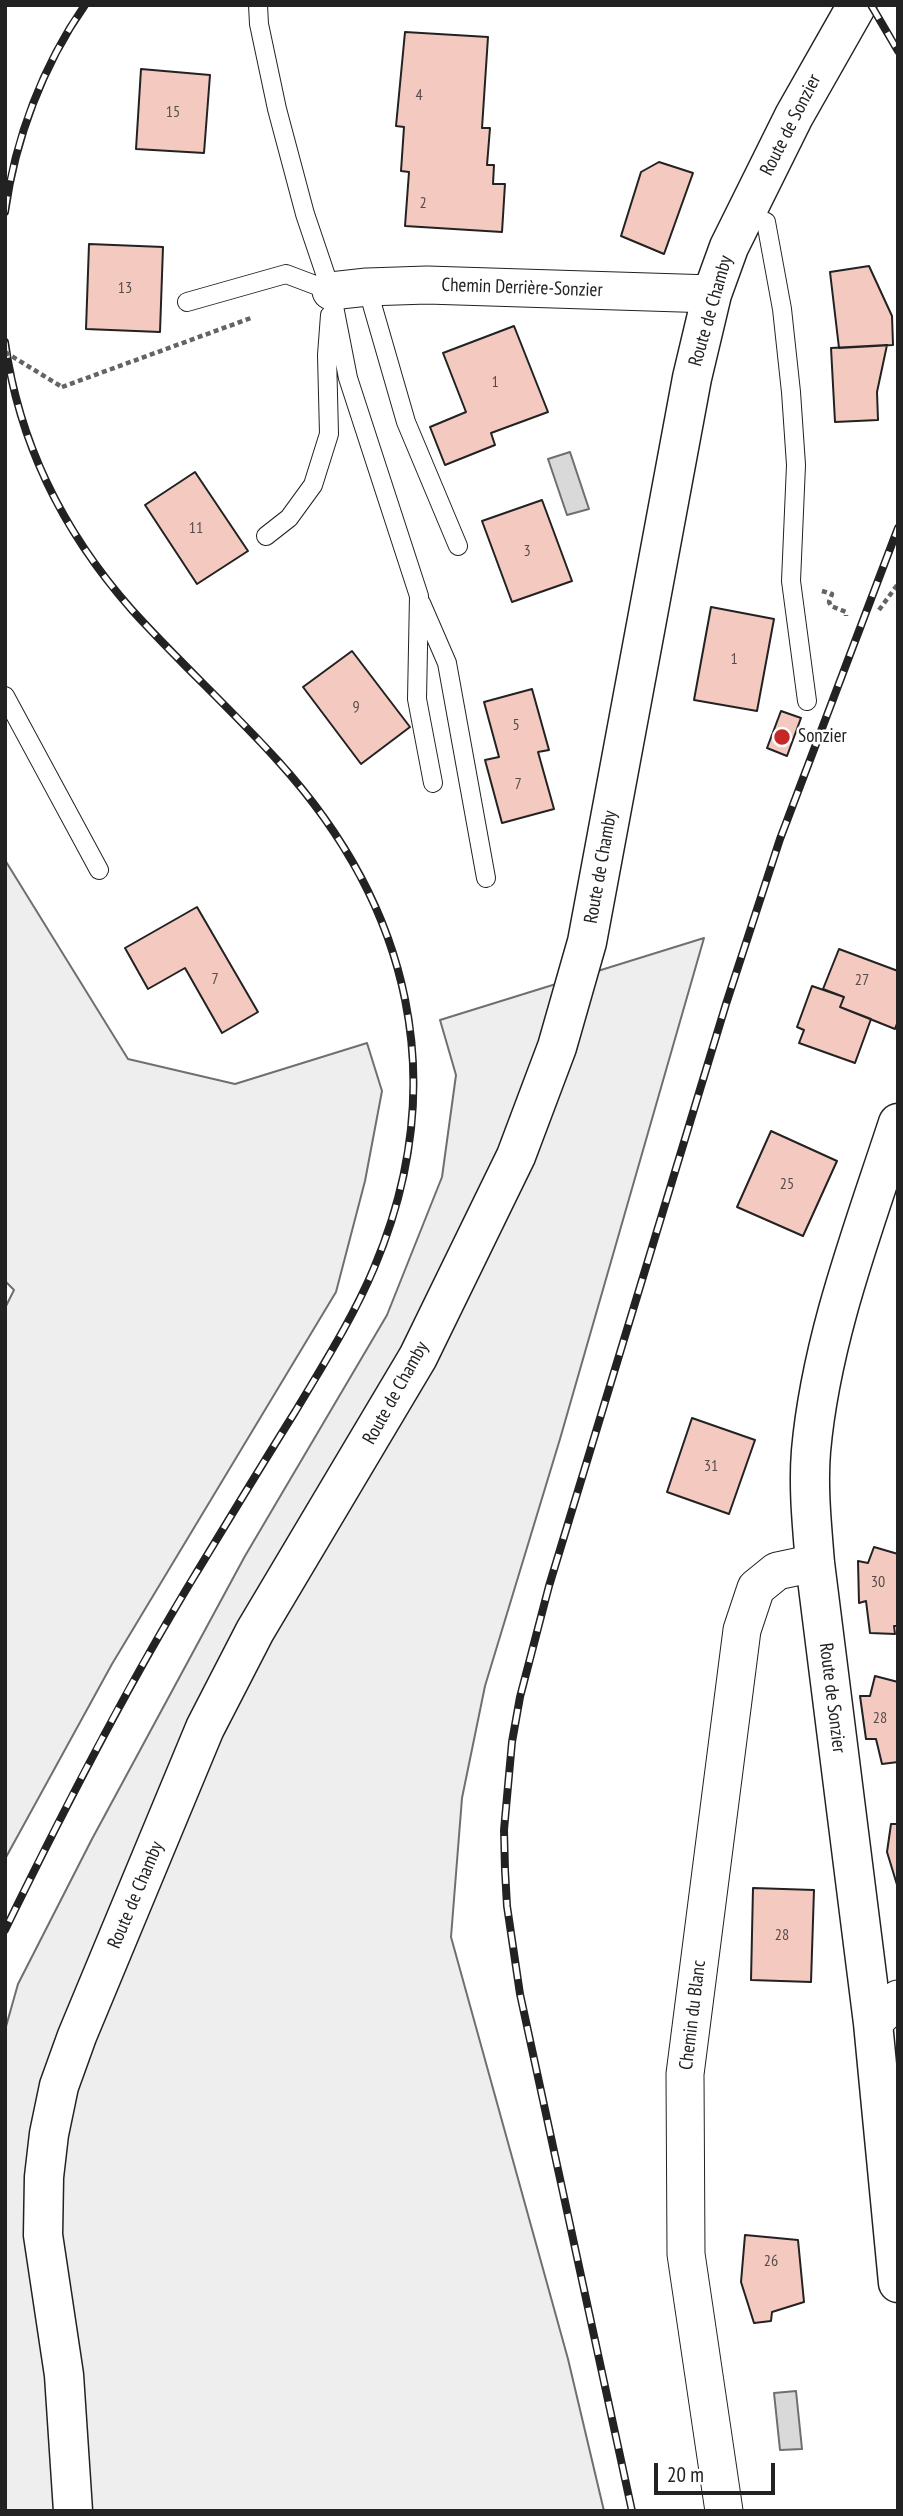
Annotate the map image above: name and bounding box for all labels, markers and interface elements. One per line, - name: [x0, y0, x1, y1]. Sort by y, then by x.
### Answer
- street label: Route de Sonzier: [756, 71, 826, 179]
- house number: 4: [415, 85, 423, 105]
- house number: 15: [166, 102, 180, 122]
- house number: 2: [419, 193, 427, 213]
- street label: Route de Chamby: [684, 253, 738, 369]
- street label: Chemin Derrière-Sonzier: [441, 274, 603, 302]
- house number: 13: [118, 278, 132, 298]
- house number: 1: [491, 372, 499, 392]
- house number: 11: [189, 518, 203, 538]
- house number: 3: [523, 541, 531, 561]
- house number: 1: [730, 649, 738, 669]
- house number: 9: [352, 697, 360, 717]
- house number: 5: [512, 715, 520, 735]
- place label: Sonzier: [798, 726, 847, 748]
- marker: Sonzier: [772, 727, 792, 747]
- house number: 7: [514, 774, 522, 794]
- street label: Route de Chamby: [580, 809, 622, 925]
- house number: 7: [211, 969, 219, 989]
- house number: 27: [855, 970, 869, 990]
- house number: 25: [780, 1174, 794, 1194]
- street label: Route de Chamby: [358, 1338, 434, 1448]
- house number: 31: [704, 1456, 718, 1476]
- house number: 30: [871, 1572, 885, 1592]
- street label: Route de Sonzier: [814, 1642, 850, 1754]
- house number: 28: [873, 1708, 887, 1728]
- street label: Route de Chamby: [103, 1838, 169, 1952]
- house number: 28: [775, 1925, 789, 1945]
- street label: Chemin du Blanc: [675, 1959, 711, 2071]
- house number: 26: [764, 2251, 778, 2271]
- scale bar: [658, 2450, 779, 2494]
- text: 20 m: [667, 2461, 704, 2488]

